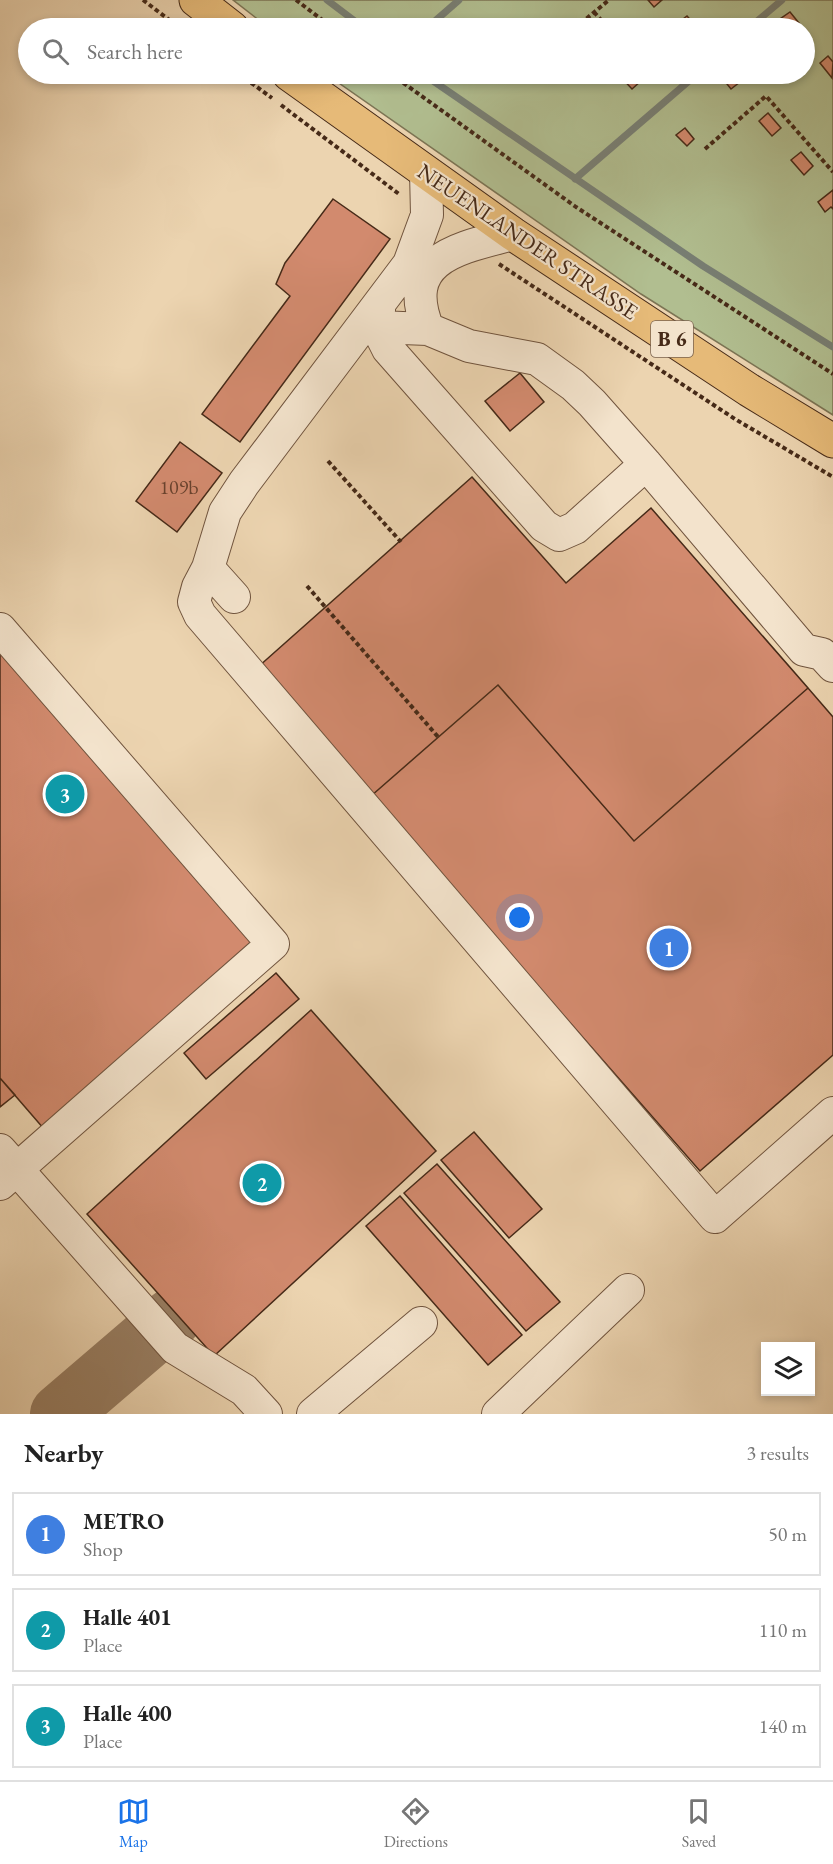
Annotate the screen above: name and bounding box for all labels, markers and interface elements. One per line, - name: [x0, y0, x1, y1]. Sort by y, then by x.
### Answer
- search box: [18, 18, 815, 84]
- icon: search: [39, 35, 72, 68]
- text: Search here: [87, 37, 182, 66]
- street label: NEUENLANDER STRASSE: [412, 157, 644, 326]
- road number: B 6: [651, 321, 693, 357]
- house number: 109b: [159, 474, 199, 500]
- pin: 3: [46, 772, 84, 816]
- your location: [505, 903, 534, 932]
- pin: 1: [650, 926, 688, 970]
- pin: 2: [242, 1160, 282, 1206]
- map controls: [761, 1342, 815, 1396]
- button: layers: [761, 1342, 815, 1396]
- text: Nearby: [24, 1436, 104, 1470]
- text: 3 results: [746, 1440, 809, 1466]
- text: METRO: [83, 1507, 164, 1536]
- text: 1: [40, 1521, 51, 1547]
- text: 50 m: [768, 1521, 807, 1547]
- text: Shop: [83, 1536, 123, 1562]
- text: Halle 401: [83, 1603, 172, 1632]
- text: 2: [40, 1617, 51, 1643]
- text: 110 m: [759, 1617, 807, 1643]
- text: Place: [83, 1632, 122, 1658]
- text: Halle 400: [83, 1699, 172, 1728]
- text: 3: [40, 1713, 51, 1739]
- text: 140 m: [759, 1713, 807, 1739]
- text: Place: [83, 1728, 122, 1754]
- tab: Map: [117, 1795, 150, 1852]
- tab: Directions: [384, 1795, 448, 1852]
- tab: Saved: [682, 1795, 716, 1852]

